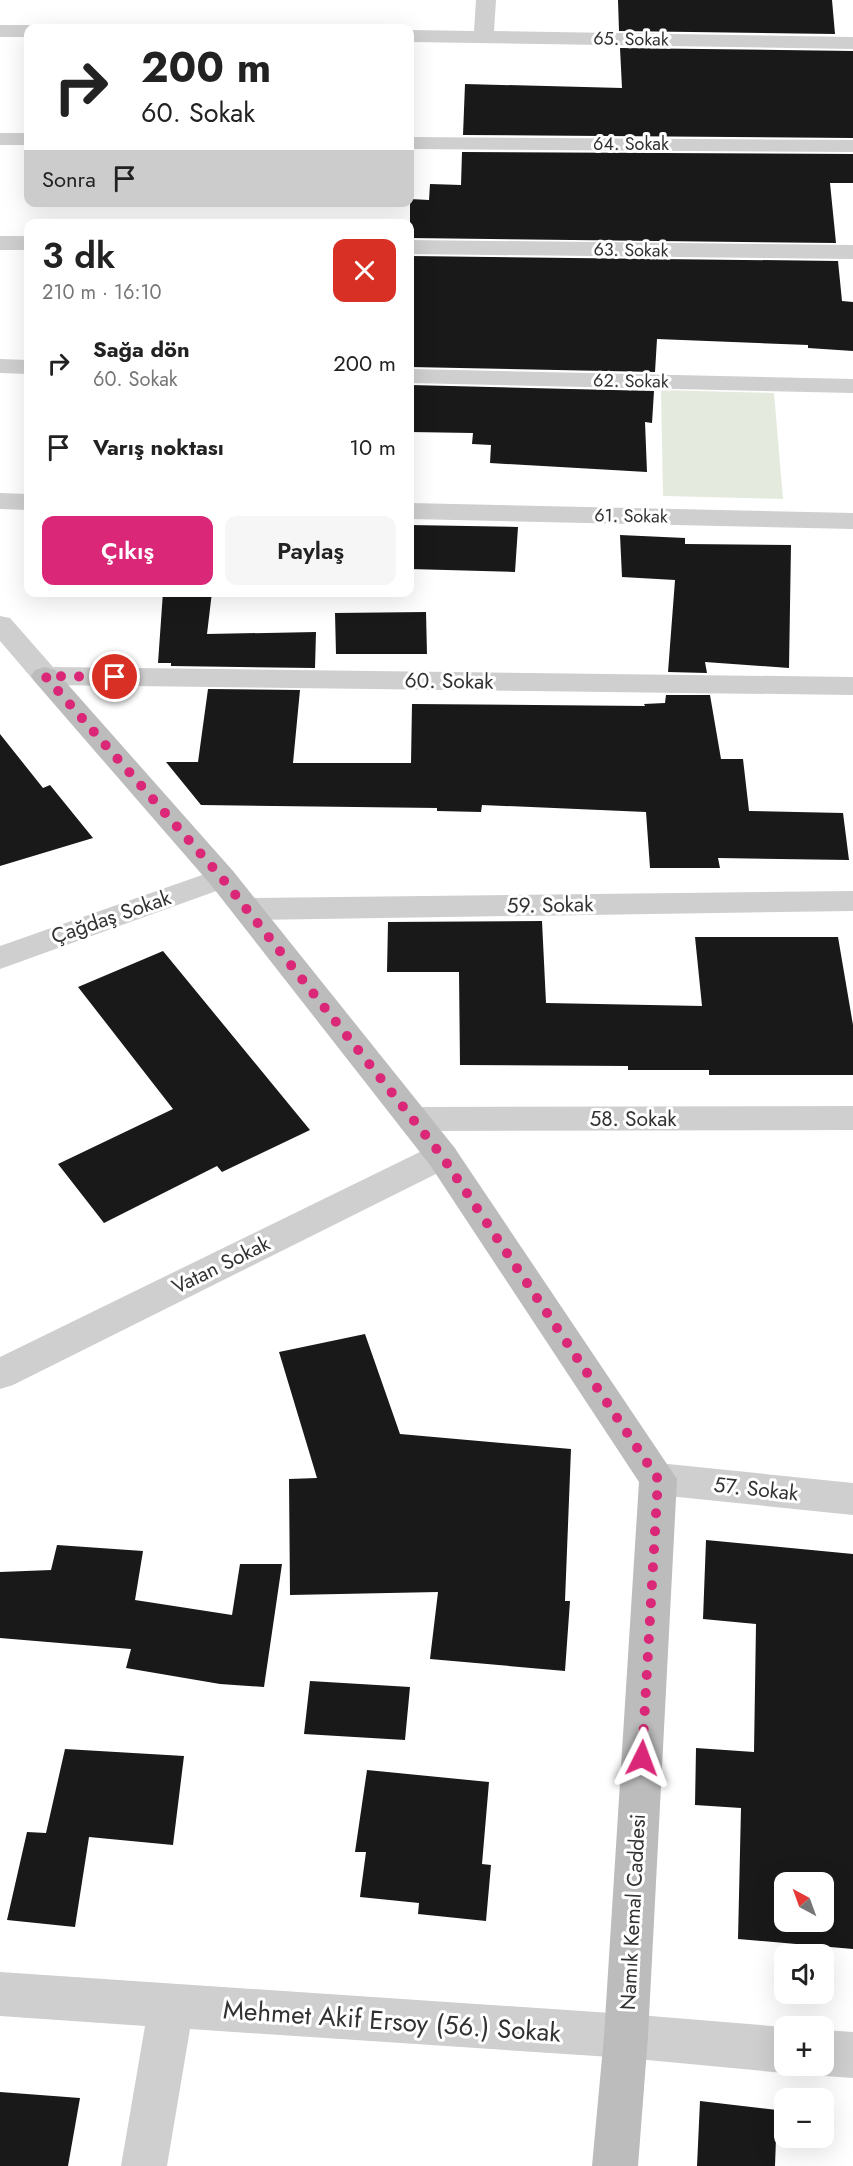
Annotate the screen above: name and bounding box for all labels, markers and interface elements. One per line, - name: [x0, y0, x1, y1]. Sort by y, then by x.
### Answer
- street label: 65. Sokak: [593, 25, 669, 53]
- text: 200 m: [141, 37, 271, 98]
- icon: right: [42, 48, 120, 126]
- text: 60. Sokak: [141, 93, 255, 132]
- street label: 64. Sokak: [593, 131, 669, 157]
- icon: arrive: [108, 162, 141, 195]
- text: Sonra: [42, 163, 96, 195]
- text: 3 dk: [42, 229, 115, 281]
- street label: 63. Sokak: [593, 236, 669, 264]
- button: close: [333, 239, 396, 302]
- text: 210 m · 16:10: [42, 278, 162, 307]
- text: Sağa dön: [93, 333, 190, 365]
- icon: right: [42, 347, 75, 380]
- text: 200 m: [333, 347, 396, 379]
- text: 60. Sokak: [93, 365, 178, 394]
- street label: 62. Sokak: [593, 367, 669, 395]
- icon: arrive: [42, 431, 75, 464]
- text: Varış noktası: [93, 431, 224, 463]
- text: 10 m: [349, 431, 396, 463]
- street label: 61. Sokak: [594, 502, 668, 530]
- button: Çıkış: [42, 516, 213, 585]
- button: Paylaş: [225, 516, 396, 585]
- pin: [89, 651, 140, 702]
- icon: arrive: [98, 660, 131, 693]
- street label: 60. Sokak: [404, 665, 494, 697]
- street label: Çağdaş Sokak: [47, 882, 176, 952]
- street label: 59. Sokak: [506, 889, 594, 921]
- street label: 58. Sokak: [589, 1104, 677, 1134]
- street label: Vatan Sokak: [167, 1228, 276, 1302]
- street label: 57. Sokak: [712, 1470, 801, 1508]
- position arrow: [610, 1726, 674, 1790]
- street label: Namık Kemal Caddesi: [613, 1813, 653, 2011]
- north arrow: [774, 1872, 834, 1932]
- map controls: [774, 1872, 834, 2148]
- button: sound: [774, 1944, 834, 2004]
- street label: Mehmet Akif Ersoy (56.) Sokak: [222, 1990, 563, 2052]
- button: +: [774, 2016, 834, 2076]
- button: −: [774, 2088, 834, 2148]

